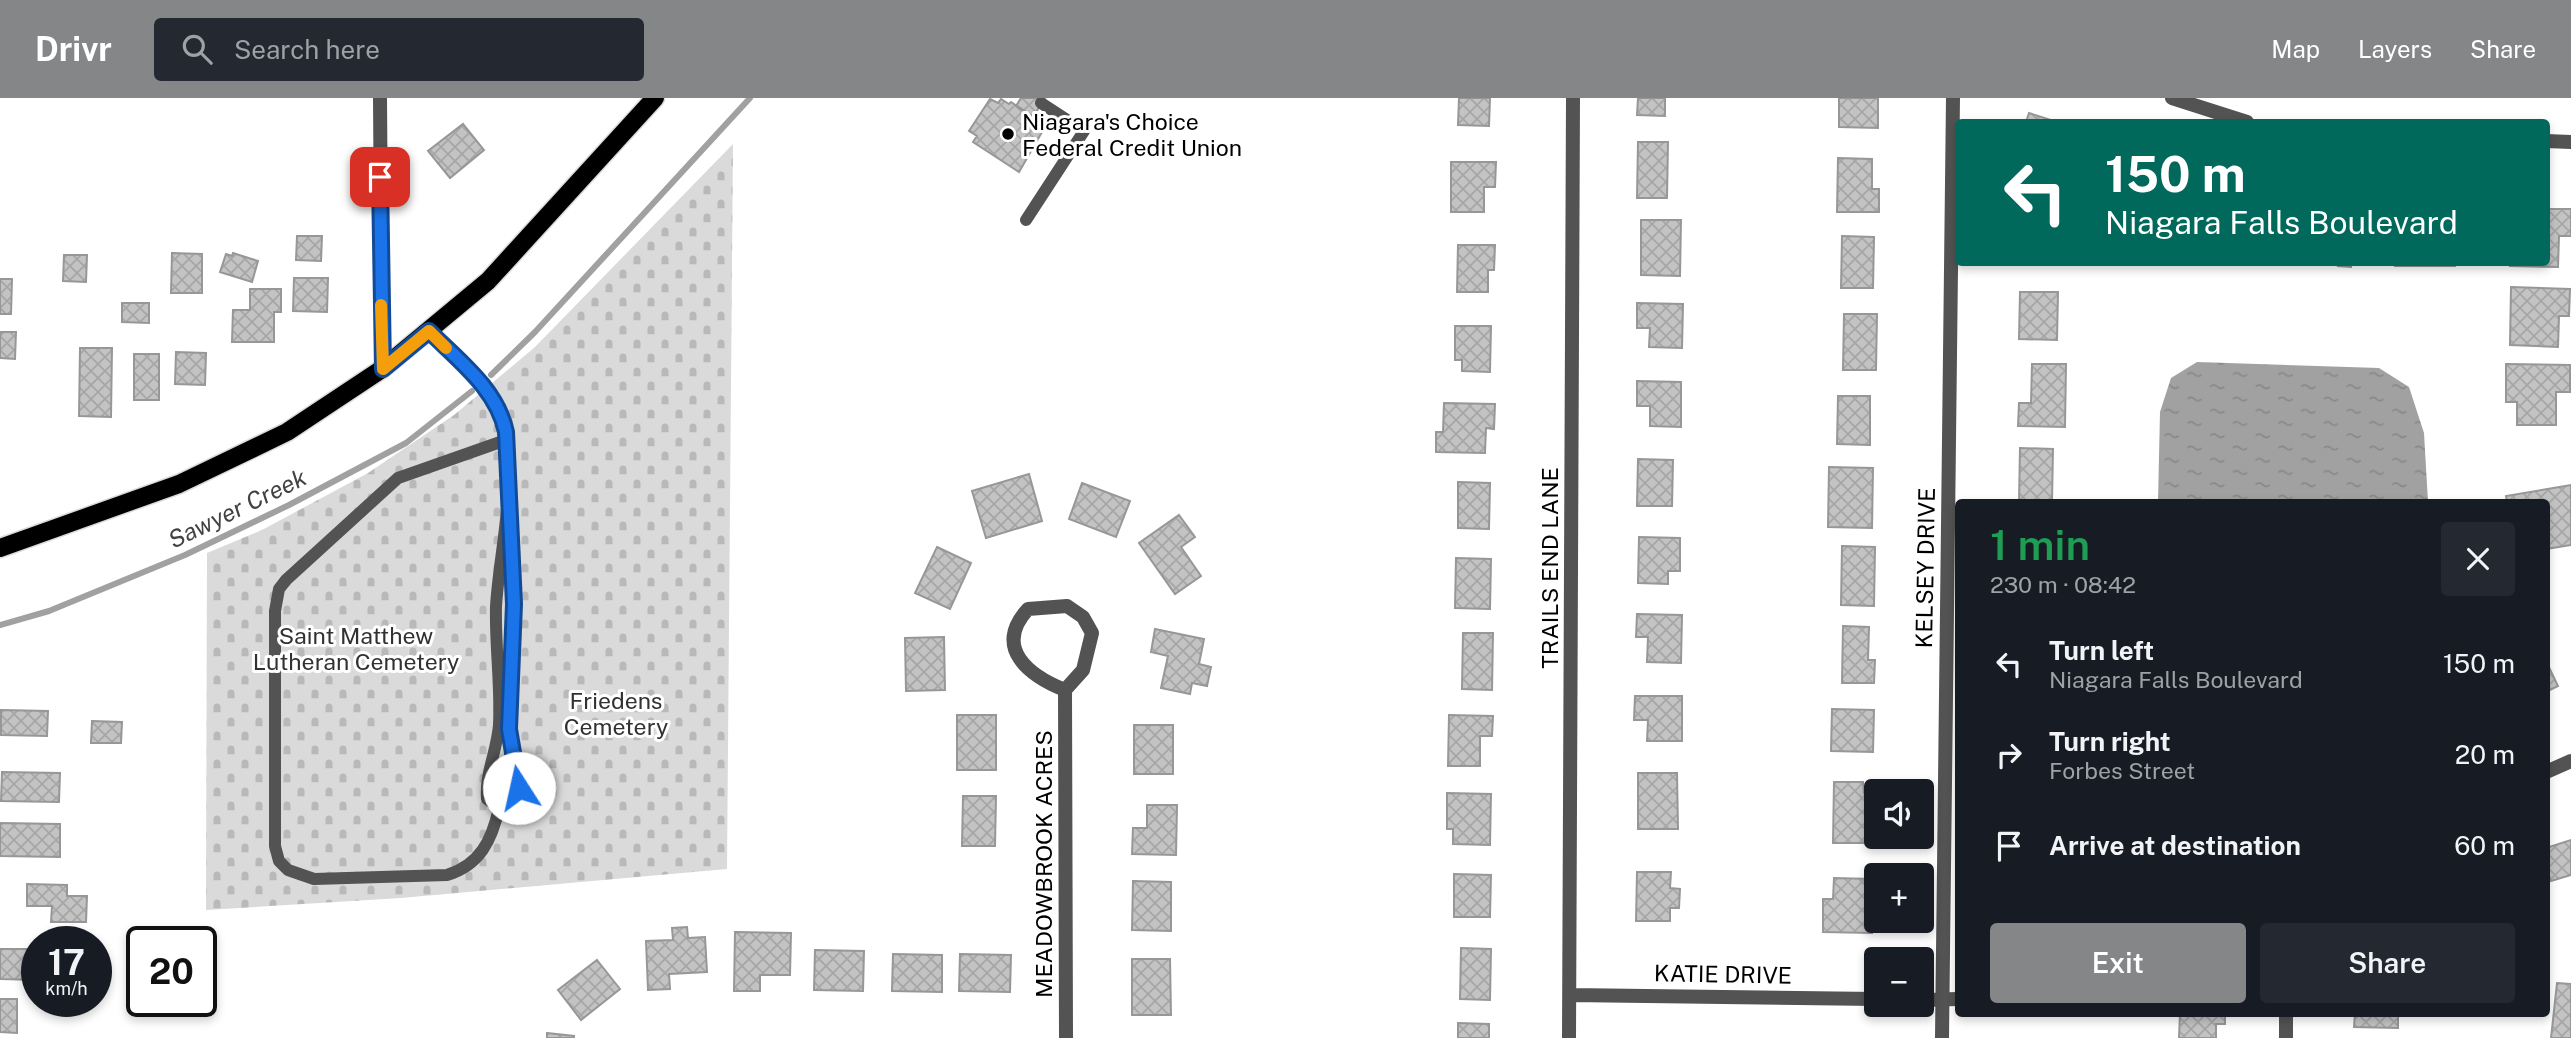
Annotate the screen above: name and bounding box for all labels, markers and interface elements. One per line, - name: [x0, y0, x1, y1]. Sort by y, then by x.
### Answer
- search box: [154, 18, 644, 81]
- text: Drivr: [35, 30, 112, 68]
- icon: search: [178, 30, 216, 68]
- text: Search here: [234, 34, 380, 65]
- text: Map: [2271, 35, 2320, 63]
- text: Layers: [2358, 35, 2432, 63]
- text: Share: [2470, 35, 2536, 63]
- place label: Niagara's Choice Federal Credit Union: [1022, 108, 1242, 161]
- marker: Niagara's Choice Federal Credit Union: [1000, 126, 1016, 142]
- text: 150 m: [2105, 145, 2246, 203]
- pin: [350, 147, 410, 207]
- icon: left: [1990, 147, 2081, 238]
- icon: arrive: [361, 158, 399, 196]
- text: Niagara Falls Boulevard: [2105, 204, 2458, 241]
- water label: Sawyer Creek: [163, 463, 311, 553]
- street label: TRAILS END LANE: [1536, 467, 1563, 669]
- street label: KELSEY DRIVE: [1910, 487, 1940, 649]
- text: 1 min: [1990, 520, 2090, 569]
- button: close: [2441, 522, 2515, 596]
- text: 230 m · 08:42: [1990, 571, 2136, 598]
- park label: Saint Matthew Lutheran Cemetery: [253, 622, 459, 675]
- text: Turn left: [2049, 635, 2154, 666]
- icon: left: [1990, 645, 2028, 683]
- text: 150 m: [2443, 648, 2515, 679]
- text: Niagara Falls Boulevard: [2049, 666, 2303, 693]
- park label: Friedens Cemetery: [564, 687, 668, 740]
- text: Turn right: [2049, 726, 2171, 757]
- street label: MEADOWBROOK ACRES: [1030, 730, 1057, 998]
- icon: right: [1990, 736, 2028, 774]
- text: 20 m: [2455, 739, 2515, 770]
- position arrow: [482, 751, 556, 825]
- text: Forbes Street: [2049, 757, 2195, 784]
- map controls: [1864, 779, 1934, 1017]
- button: sound: [1864, 779, 1934, 849]
- icon: arrive: [1990, 827, 2028, 865]
- text: Arrive at destination: [2049, 830, 2301, 861]
- text: 60 m: [2454, 830, 2515, 861]
- button: +: [1864, 863, 1934, 933]
- button: Exit: [1990, 923, 2246, 1003]
- button: Share: [2260, 923, 2515, 1003]
- speed limit sign: 20: [126, 926, 217, 1017]
- text: 17: [48, 942, 85, 983]
- button: −: [1864, 947, 1934, 1017]
- street label: KATIE DRIVE: [1654, 959, 1792, 989]
- text: km/h: [45, 978, 88, 999]

